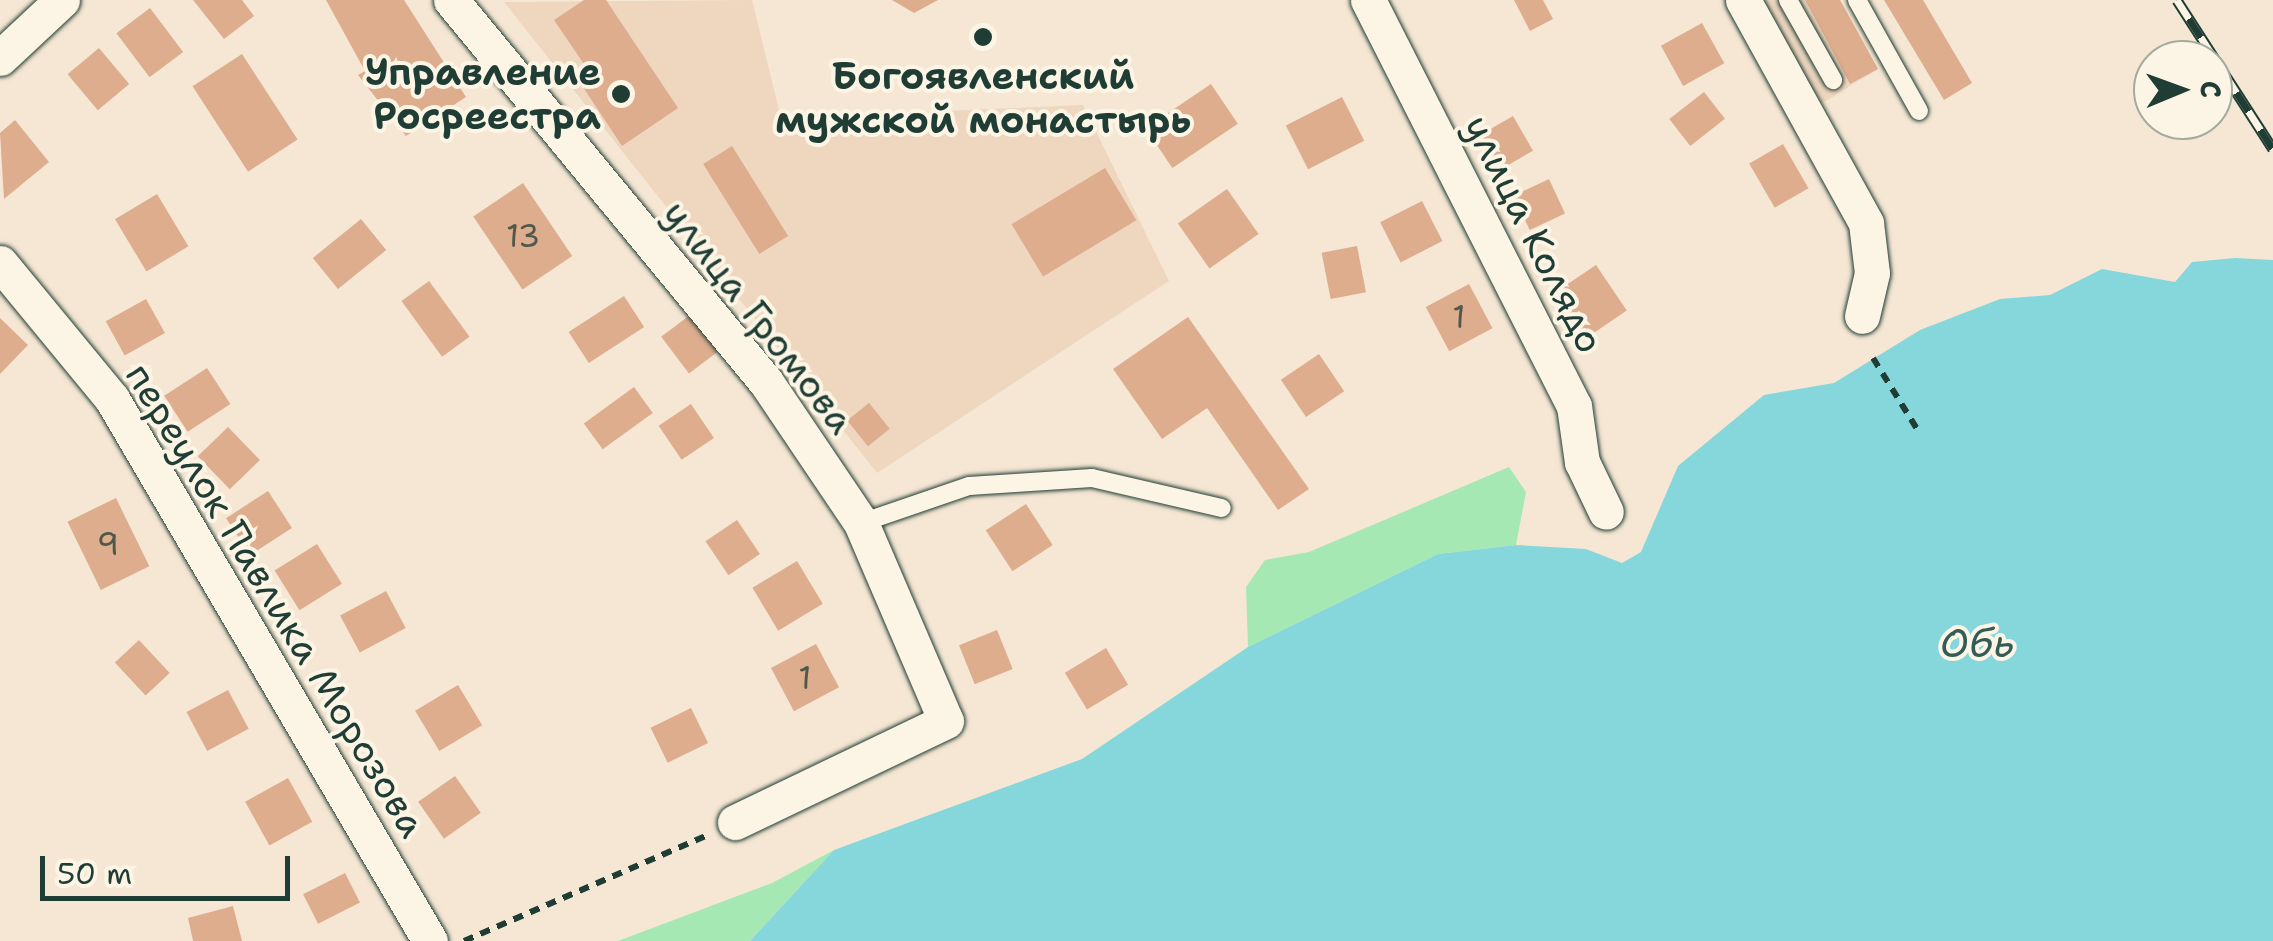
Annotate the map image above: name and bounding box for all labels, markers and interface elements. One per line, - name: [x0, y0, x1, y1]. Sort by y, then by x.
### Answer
- marker: Богоявленский мужской монастырь: [972, 26, 994, 48]
- north arrow: [2133, 40, 2233, 140]
- place label: Управление Росреестра: [364, 49, 601, 138]
- place label: Богоявленский мужской монастырь: [775, 53, 1191, 142]
- text: С: [2192, 81, 2230, 98]
- marker: Управление Росреестра: [610, 83, 632, 105]
- street label: улица Колядо: [1454, 107, 1614, 361]
- street label: улица Громова: [654, 191, 864, 443]
- house number: 13: [506, 217, 540, 255]
- house number: 1: [1452, 298, 1466, 336]
- street label: переулок Павлика Морозова: [116, 355, 436, 845]
- house number: 9: [97, 525, 119, 563]
- water label: Обь: [1940, 619, 2014, 667]
- house number: 1: [798, 659, 812, 697]
- scale bar: [45, 836, 295, 898]
- text: 50 m: [57, 853, 132, 894]

